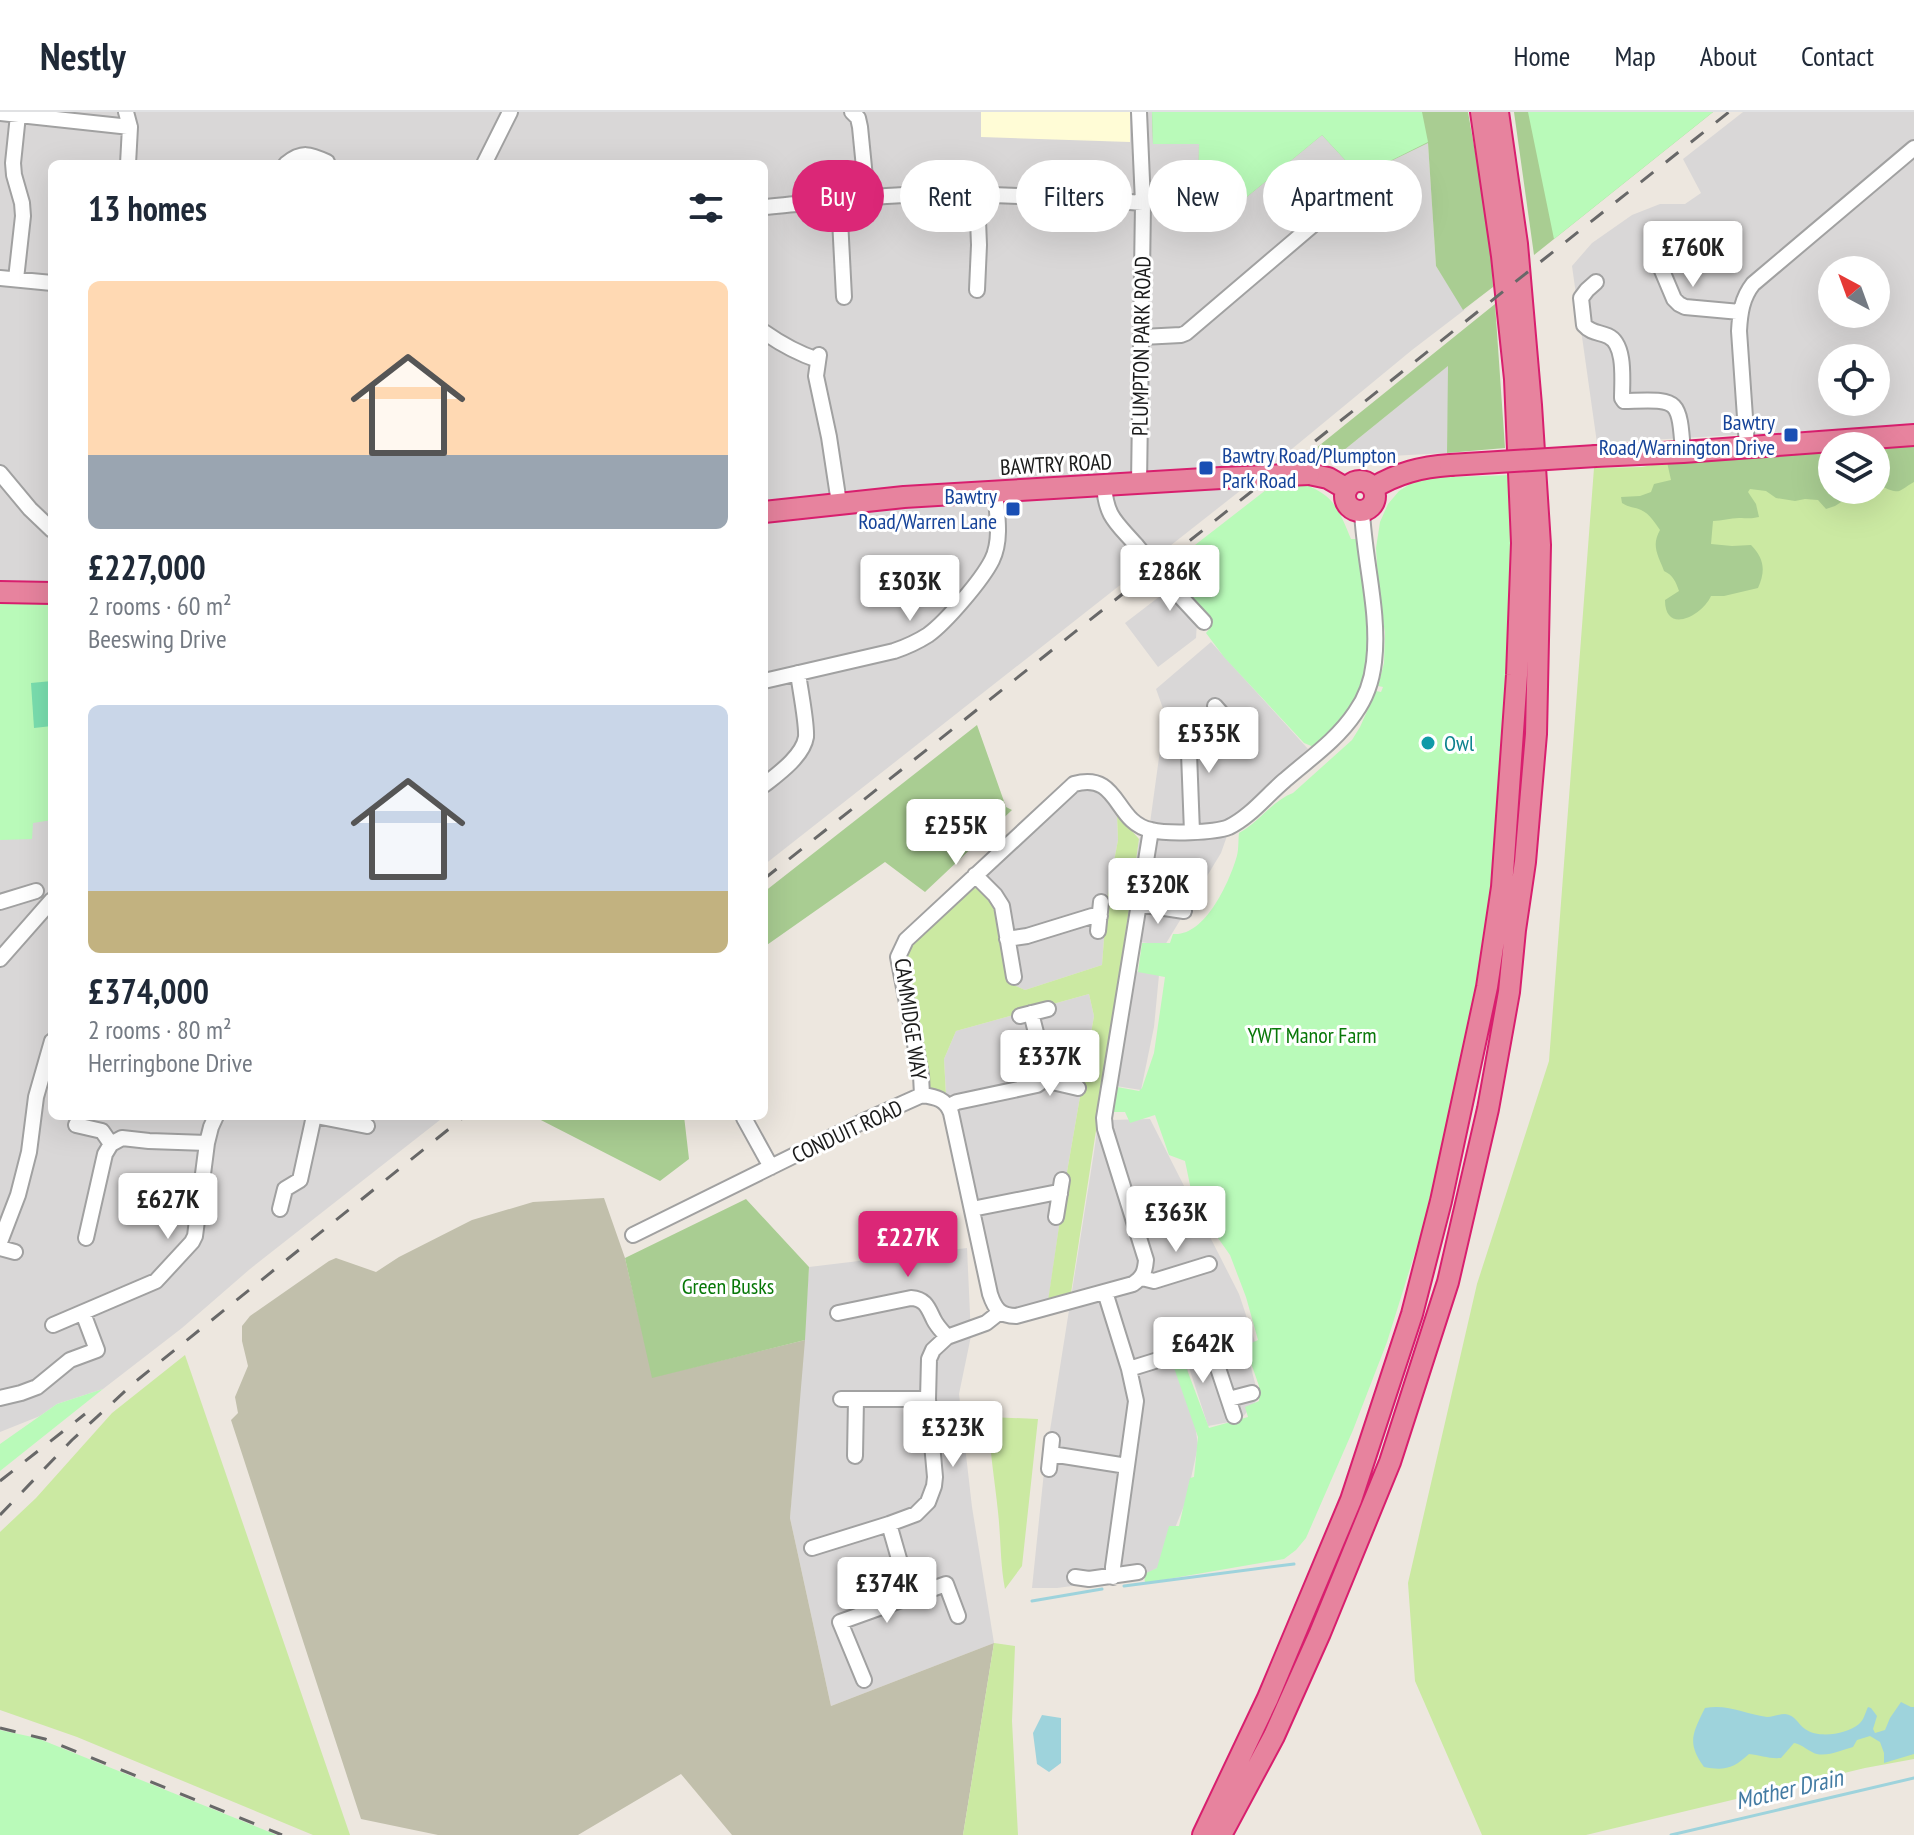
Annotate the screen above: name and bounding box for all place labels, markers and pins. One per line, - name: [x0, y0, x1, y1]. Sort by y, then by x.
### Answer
- pin: £760K: [1637, 221, 1749, 289]
- place label: Bawtry Road/Warnington Drive: [1599, 408, 1776, 461]
- marker: Bawtry Road/Warnington Drive: [1782, 426, 1800, 444]
- place label: Bawtry Road/Plumpton Park Road: [1222, 441, 1396, 494]
- marker: Bawtry Road/Plumpton Park Road: [1197, 459, 1215, 477]
- place label: Bawtry Road/Warren Lane: [858, 482, 998, 535]
- marker: Bawtry Road/Warren Lane: [1004, 500, 1022, 518]
- pin: £286K: [1114, 545, 1226, 613]
- pin: £303K: [854, 555, 966, 623]
- pin: £535K: [1153, 707, 1265, 775]
- place label: Owl: [1444, 729, 1475, 757]
- marker: Owl: [1419, 734, 1437, 752]
- pin: £255K: [900, 799, 1012, 867]
- pin: £320K: [1102, 858, 1214, 926]
- pin: £337K: [994, 1030, 1106, 1098]
- pin: £627K: [112, 1173, 224, 1241]
- pin: £363K: [1120, 1186, 1232, 1254]
- pin: £227K: [852, 1211, 964, 1279]
- pin: £642K: [1147, 1317, 1259, 1385]
- pin: £323K: [897, 1401, 1009, 1469]
- pin: £374K: [831, 1557, 943, 1625]

